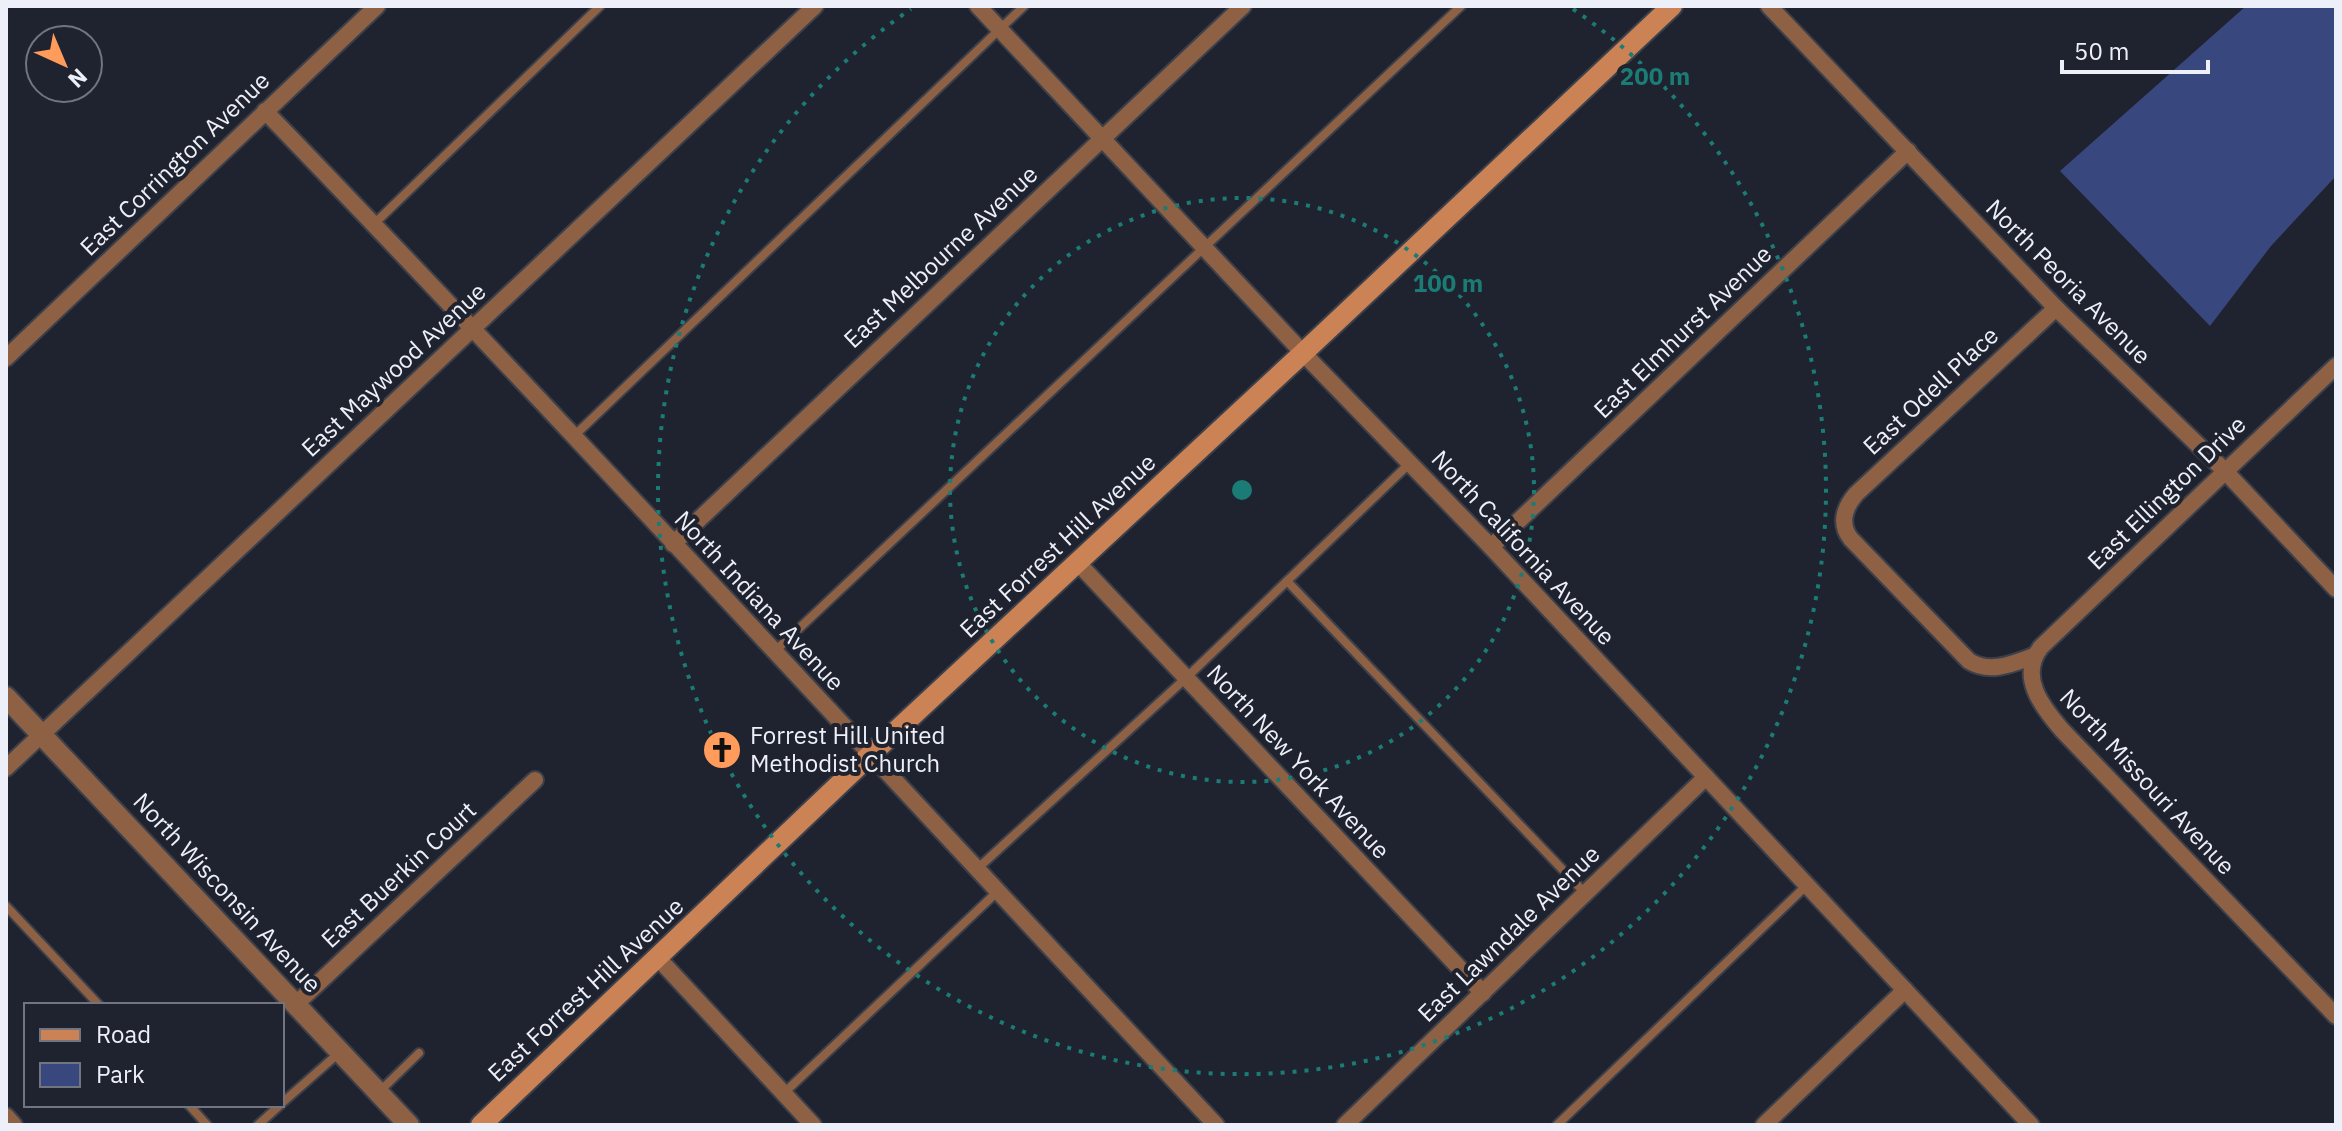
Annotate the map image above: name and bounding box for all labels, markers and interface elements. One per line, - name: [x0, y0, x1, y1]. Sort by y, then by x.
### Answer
- north arrow: [24, 24, 104, 104]
- scale bar: [2062, 24, 2208, 74]
- text: 50 m: [2074, 35, 2129, 67]
- text: 200 m: [1620, 60, 1690, 92]
- text: N: [62, 63, 94, 95]
- street label: East Corrington Avenue: [73, 64, 276, 262]
- street label: East Melbourne Avenue: [837, 158, 1044, 355]
- street label: North Peoria Avenue: [1979, 192, 2158, 371]
- street label: East Elmhurst Avenue: [1586, 238, 1778, 425]
- text: 100 m: [1413, 267, 1483, 299]
- street label: East Maywood Avenue: [294, 275, 493, 463]
- street label: East Odell Place: [1856, 319, 2005, 461]
- street label: East Ellington Drive: [2080, 408, 2252, 576]
- street label: North California Avenue: [1425, 443, 1623, 652]
- street label: East Forrest Hill Avenue: [953, 446, 1162, 644]
- centre of rings: [1228, 476, 1256, 504]
- street label: North Indiana Avenue: [668, 503, 852, 697]
- street label: North New York Avenue: [1200, 657, 1397, 865]
- street label: North Missouri Avenue: [2053, 681, 2242, 881]
- place label: Forrest Hill United Methodist Church: [750, 719, 945, 779]
- church icon: Forrest Hill United Methodist Church: [701, 729, 743, 771]
- street label: North Wisconsin Avenue: [127, 786, 329, 999]
- street label: East Buerkin Court: [314, 794, 483, 954]
- street label: East Lawndale Avenue: [1410, 838, 1606, 1029]
- street label: East Forrest Hill Avenue: [481, 890, 690, 1088]
- legend: [24, 1003, 284, 1107]
- text: Road: [96, 1018, 151, 1050]
- text: Park: [96, 1058, 145, 1090]

